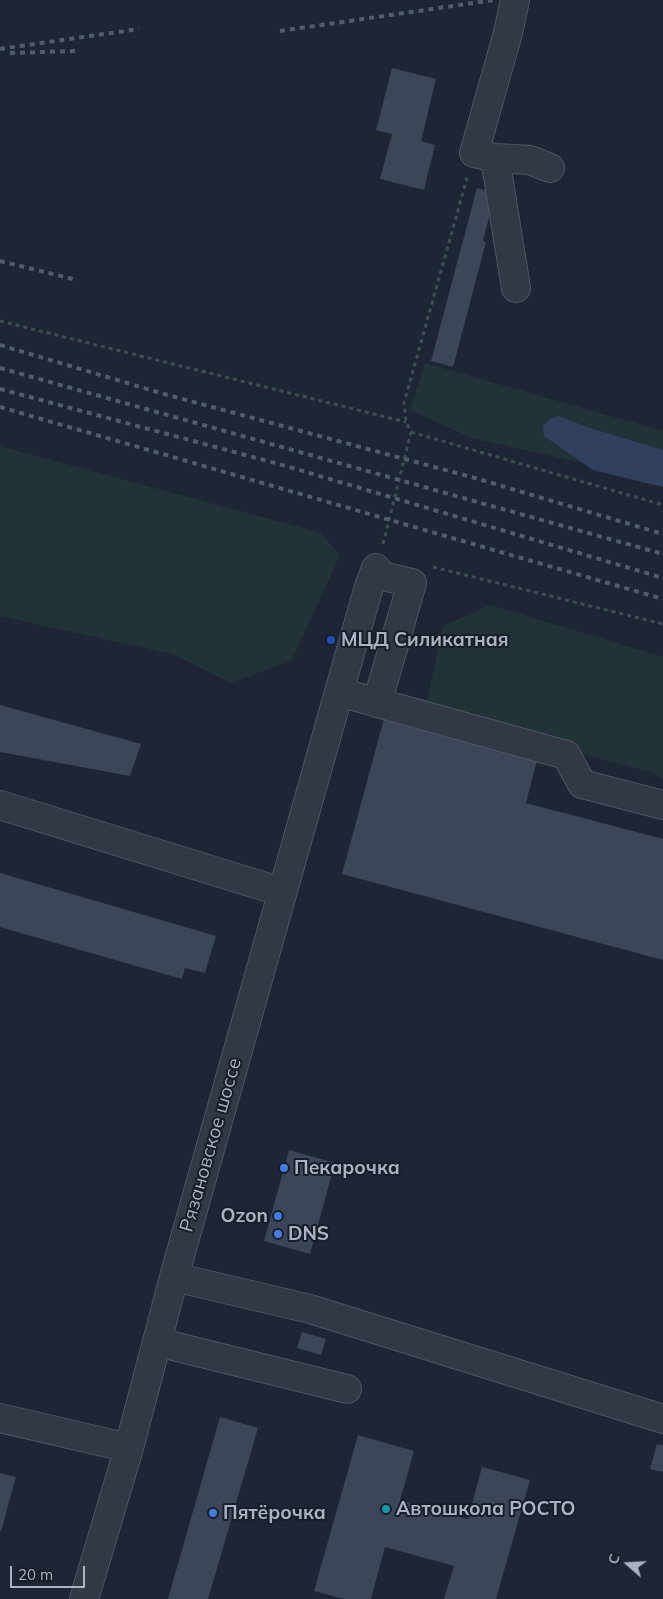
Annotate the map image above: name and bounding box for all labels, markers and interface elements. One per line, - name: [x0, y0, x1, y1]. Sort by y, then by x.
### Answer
- place label: МЦД Силикатная: [341, 629, 509, 651]
- marker: МЦД Силикатная: [325, 634, 337, 646]
- street label: Рязановское шоссе: [175, 1056, 247, 1234]
- place label: Пекарочка: [294, 1157, 400, 1179]
- marker: Пекарочка: [278, 1162, 290, 1174]
- place label: Ozon: [221, 1205, 268, 1227]
- marker: Ozon: [272, 1210, 284, 1222]
- place label: DNS: [288, 1223, 329, 1245]
- marker: DNS: [272, 1228, 284, 1240]
- place label: Автошкола РОСТО: [396, 1498, 575, 1520]
- place label: Пятёрочка: [223, 1502, 326, 1524]
- marker: Автошкола РОСТО: [380, 1503, 392, 1515]
- marker: Пятёрочка: [207, 1507, 219, 1519]
- north arrow: [603, 1539, 653, 1589]
- text: С: [604, 1552, 624, 1567]
- scale bar: [12, 1556, 88, 1588]
- text: 20 m: [18, 1565, 53, 1584]

